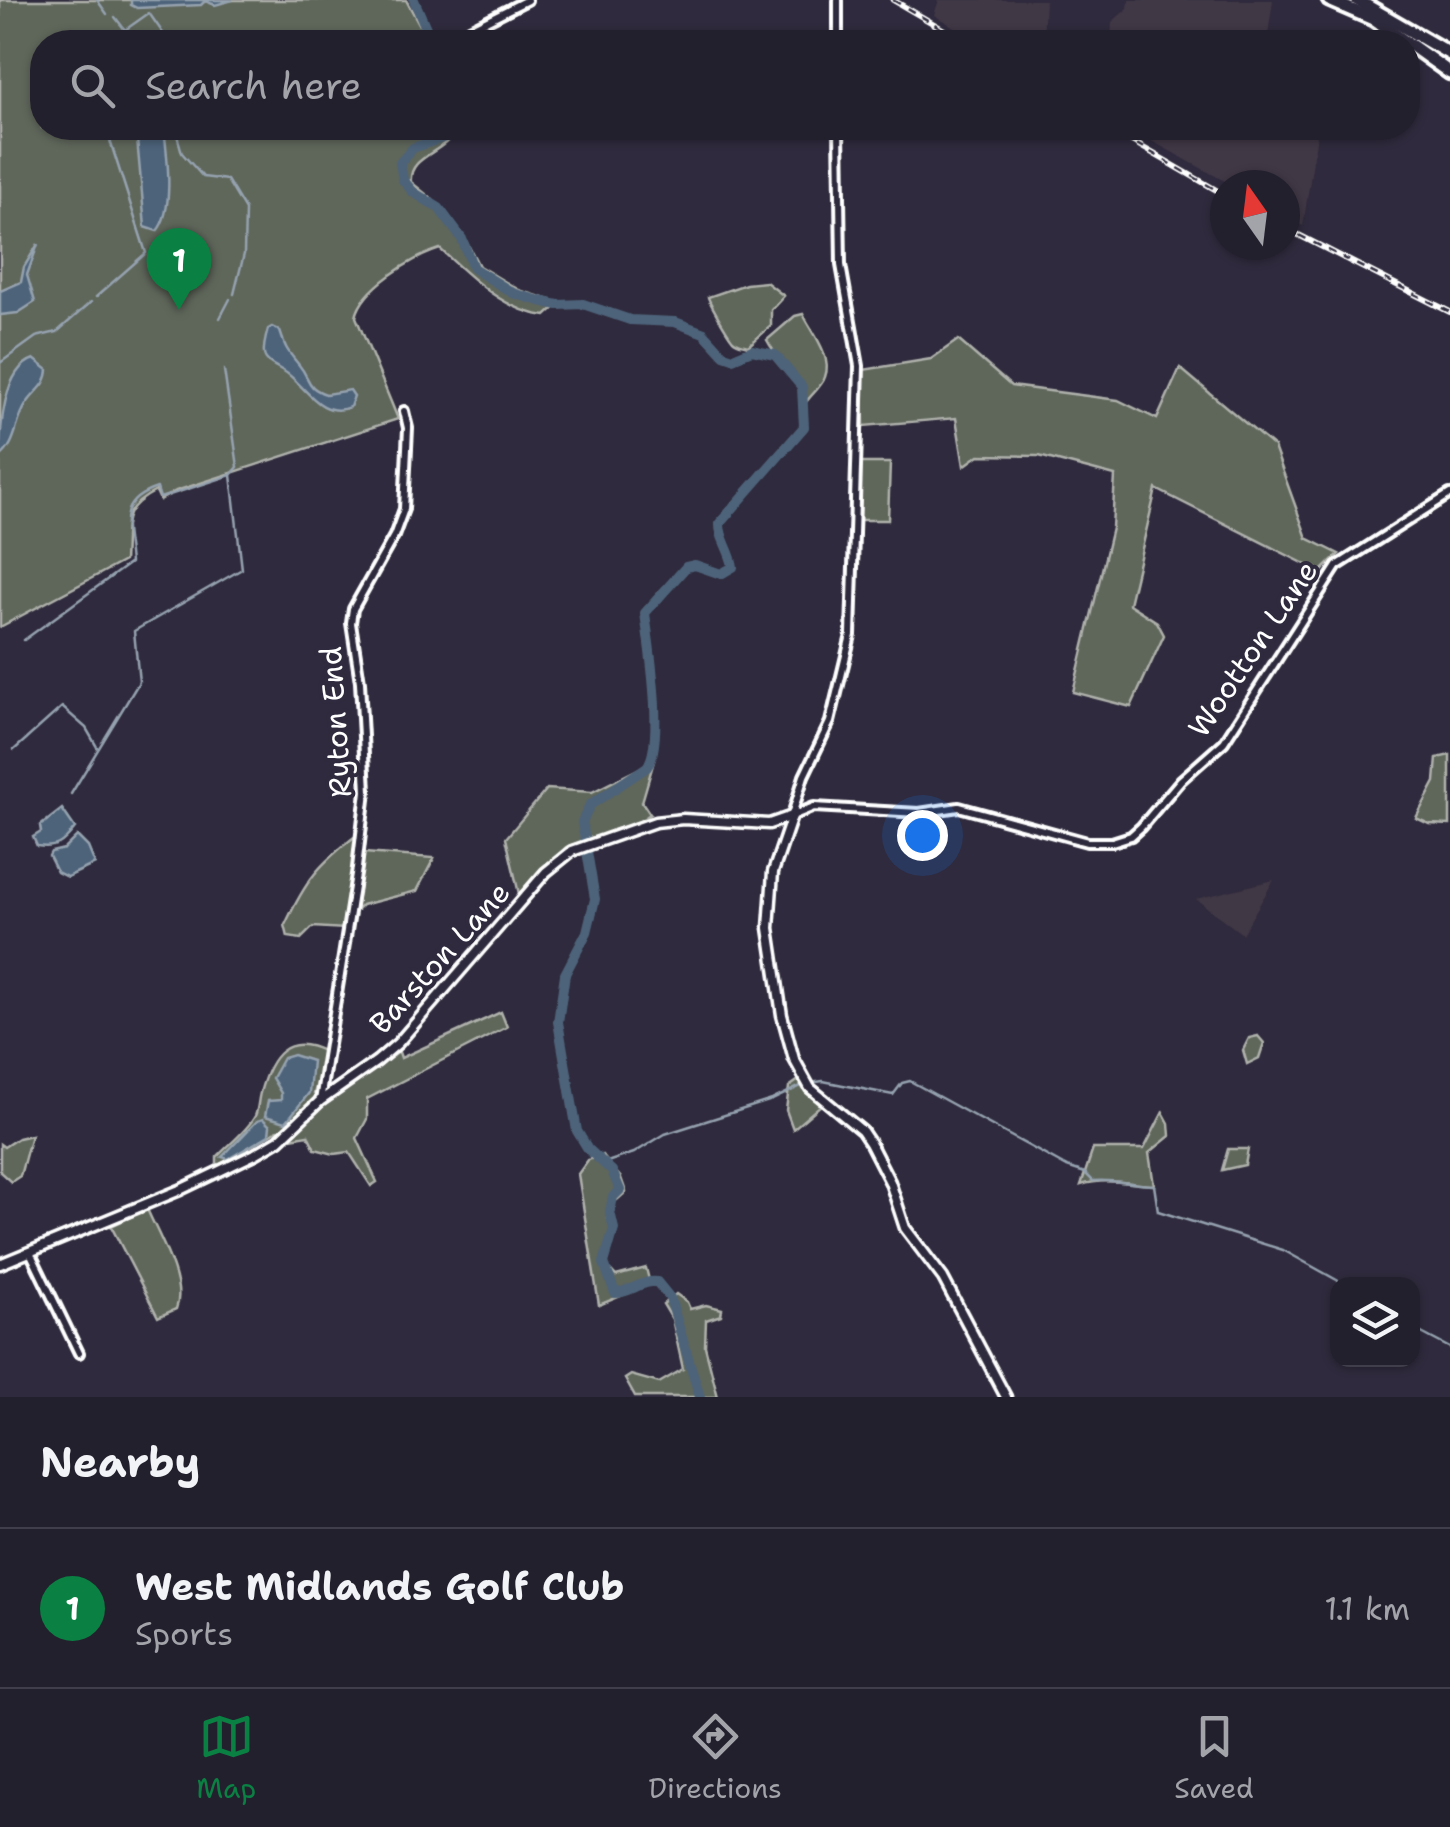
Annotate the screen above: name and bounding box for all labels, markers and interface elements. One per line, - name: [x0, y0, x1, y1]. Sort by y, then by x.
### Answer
- search box: [30, 30, 1420, 140]
- icon: search: [65, 58, 120, 113]
- text: Search here: [145, 60, 362, 111]
- north arrow: [1210, 170, 1300, 260]
- pin: 1: [146, 228, 212, 310]
- street label: Wootton Lane: [1178, 552, 1327, 745]
- street label: Ryton End: [310, 645, 361, 799]
- your location: [897, 810, 948, 861]
- street label: Barston Lane: [360, 873, 519, 1043]
- map controls: [1330, 1277, 1420, 1367]
- button: layers: [1330, 1277, 1420, 1367]
- text: Nearby: [40, 1434, 200, 1490]
- text: West Midlands Golf Club: [135, 1561, 625, 1612]
- text: 1: [65, 1587, 80, 1630]
- text: 1.1 km: [1324, 1587, 1410, 1630]
- text: Sports: [135, 1612, 233, 1655]
- tab: Map: [196, 1709, 256, 1807]
- tab: Directions: [649, 1709, 782, 1807]
- tab: Saved: [1174, 1709, 1254, 1807]

